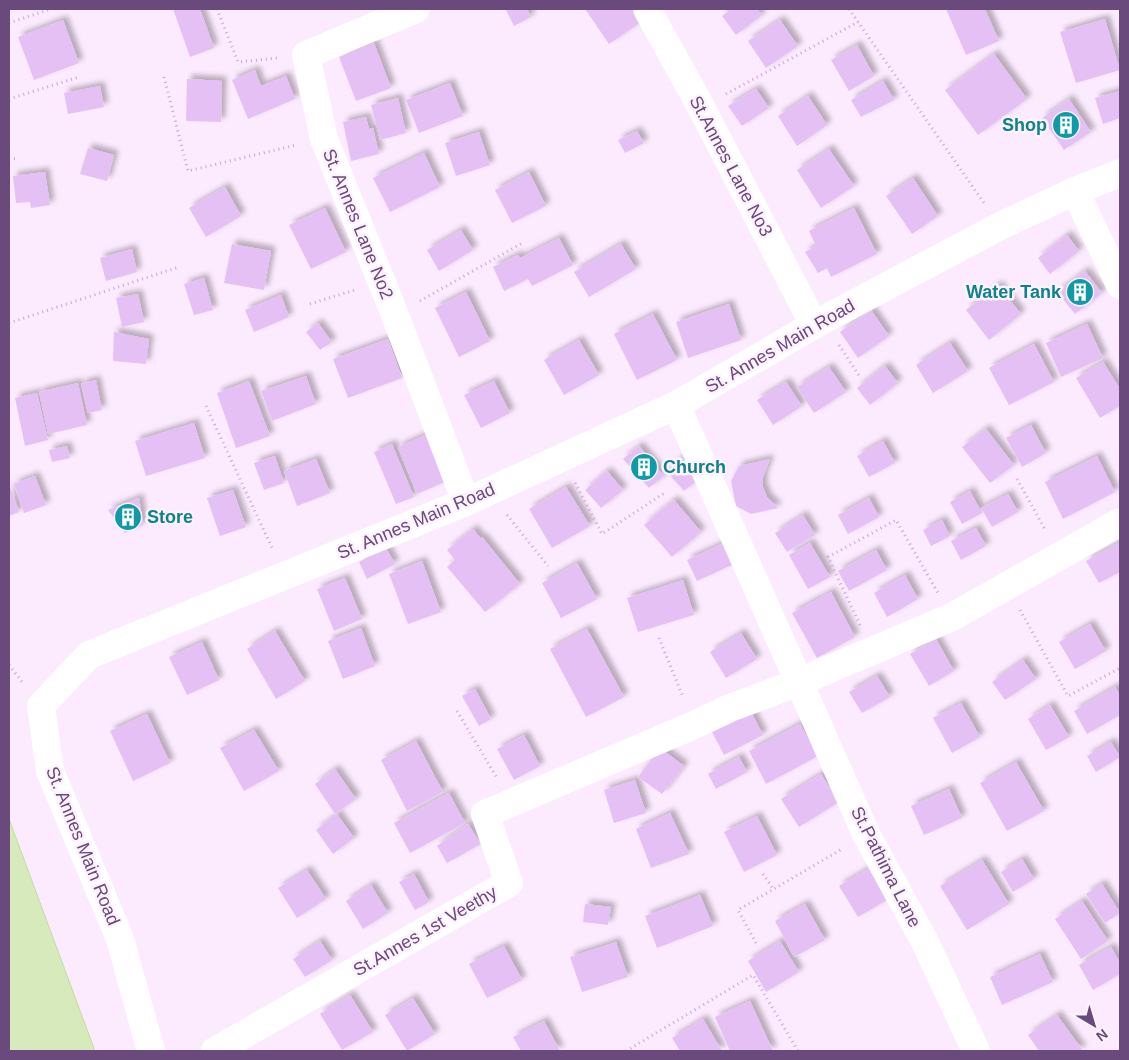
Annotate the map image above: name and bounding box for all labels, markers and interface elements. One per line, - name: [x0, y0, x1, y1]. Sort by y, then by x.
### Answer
- street label: St.Annes Lane No3: [686, 92, 776, 240]
- building icon: Shop: [1051, 110, 1081, 140]
- place label: Shop: [1002, 115, 1047, 135]
- street label: St. Annes Lane No2: [319, 146, 397, 302]
- building icon: Water Tank: [1065, 277, 1095, 307]
- place label: Water Tank: [966, 282, 1062, 302]
- street label: St. Annes Main Road: [702, 295, 858, 397]
- building icon: Church: [629, 452, 659, 482]
- place label: Church: [663, 457, 726, 477]
- street label: St. Annes Main Road: [334, 479, 498, 563]
- building icon: Store: [113, 502, 143, 532]
- place label: Store: [147, 507, 193, 527]
- street label: St. Annes Main Road: [42, 764, 124, 928]
- street label: St.Pathima Lane: [847, 803, 925, 931]
- street label: St.Annes 1st Veethy: [350, 882, 500, 980]
- north arrow: [1069, 1000, 1119, 1050]
- text: N: [1093, 1026, 1111, 1045]

